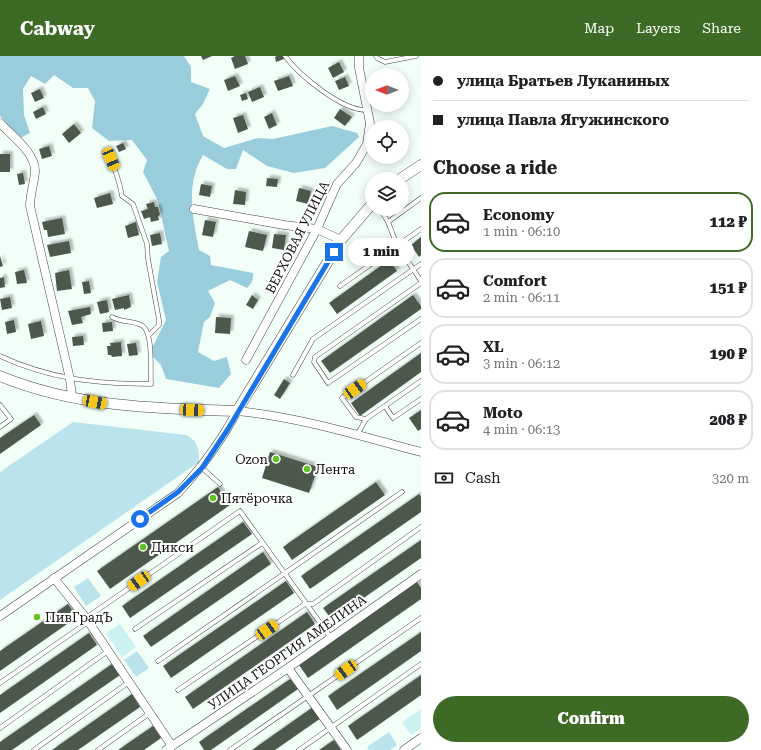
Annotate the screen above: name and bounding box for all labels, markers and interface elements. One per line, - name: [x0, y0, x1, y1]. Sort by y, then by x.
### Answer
- text: Cabway: [20, 17, 95, 40]
- text: Map: [584, 20, 614, 36]
- text: Layers: [636, 20, 680, 36]
- text: Share: [702, 20, 741, 36]
- north arrow: [365, 68, 409, 112]
- map controls: [365, 68, 409, 216]
- text: улица Братьев Луканиных: [457, 72, 669, 90]
- text: улица Павла Ягужинского: [457, 111, 669, 129]
- button: locate: [365, 120, 409, 164]
- car: [101, 146, 121, 172]
- text: Choose a ride: [433, 157, 557, 178]
- button: layers: [365, 172, 409, 216]
- street label: ВЕРХОВАЯ УЛИЦА: [263, 178, 332, 296]
- icon: car: [435, 204, 471, 240]
- text: Economy: [483, 206, 554, 224]
- text: 112 ₽: [710, 213, 747, 231]
- text: 1 min · 06:10: [483, 224, 560, 239]
- callout: 1 min: [348, 238, 414, 266]
- route end: [325, 243, 343, 261]
- text: 1 min: [363, 244, 399, 259]
- icon: car: [435, 270, 471, 306]
- text: Comfort: [483, 272, 547, 290]
- text: 151 ₽: [710, 279, 747, 297]
- text: 2 min · 06:11: [483, 290, 560, 305]
- icon: car: [435, 336, 471, 372]
- text: XL: [483, 338, 504, 356]
- text: 190 ₽: [710, 345, 747, 363]
- text: 3 min · 06:12: [483, 356, 560, 371]
- car: [342, 377, 368, 401]
- car: [82, 394, 108, 410]
- icon: car: [435, 402, 471, 438]
- car: [180, 404, 204, 416]
- text: Moto: [483, 404, 523, 422]
- text: 208 ₽: [710, 411, 747, 429]
- text: 4 min · 06:13: [483, 422, 560, 437]
- place label: Ozon: [235, 452, 269, 467]
- marker: Ozon: [271, 454, 281, 464]
- place label: Лента: [315, 462, 355, 477]
- marker: Лента: [302, 464, 312, 474]
- icon: cash: [433, 467, 455, 489]
- text: Cash: [465, 469, 501, 487]
- text: 320 m: [712, 471, 749, 486]
- place label: Пятёрочка: [221, 491, 293, 506]
- marker: Пятёрочка: [208, 493, 218, 503]
- route start: [131, 510, 149, 528]
- place label: Дикси: [151, 540, 194, 555]
- marker: Дикси: [138, 542, 148, 552]
- car: [126, 569, 152, 593]
- street label: УЛИЦА ГЕОРГИЯ АМЕЛИНА: [205, 592, 369, 713]
- place label: ПивГрадЪ: [45, 610, 113, 625]
- marker: ПивГрадЪ: [32, 612, 42, 622]
- car: [254, 618, 280, 642]
- car: [333, 658, 359, 682]
- button: Confirm: [433, 696, 749, 742]

